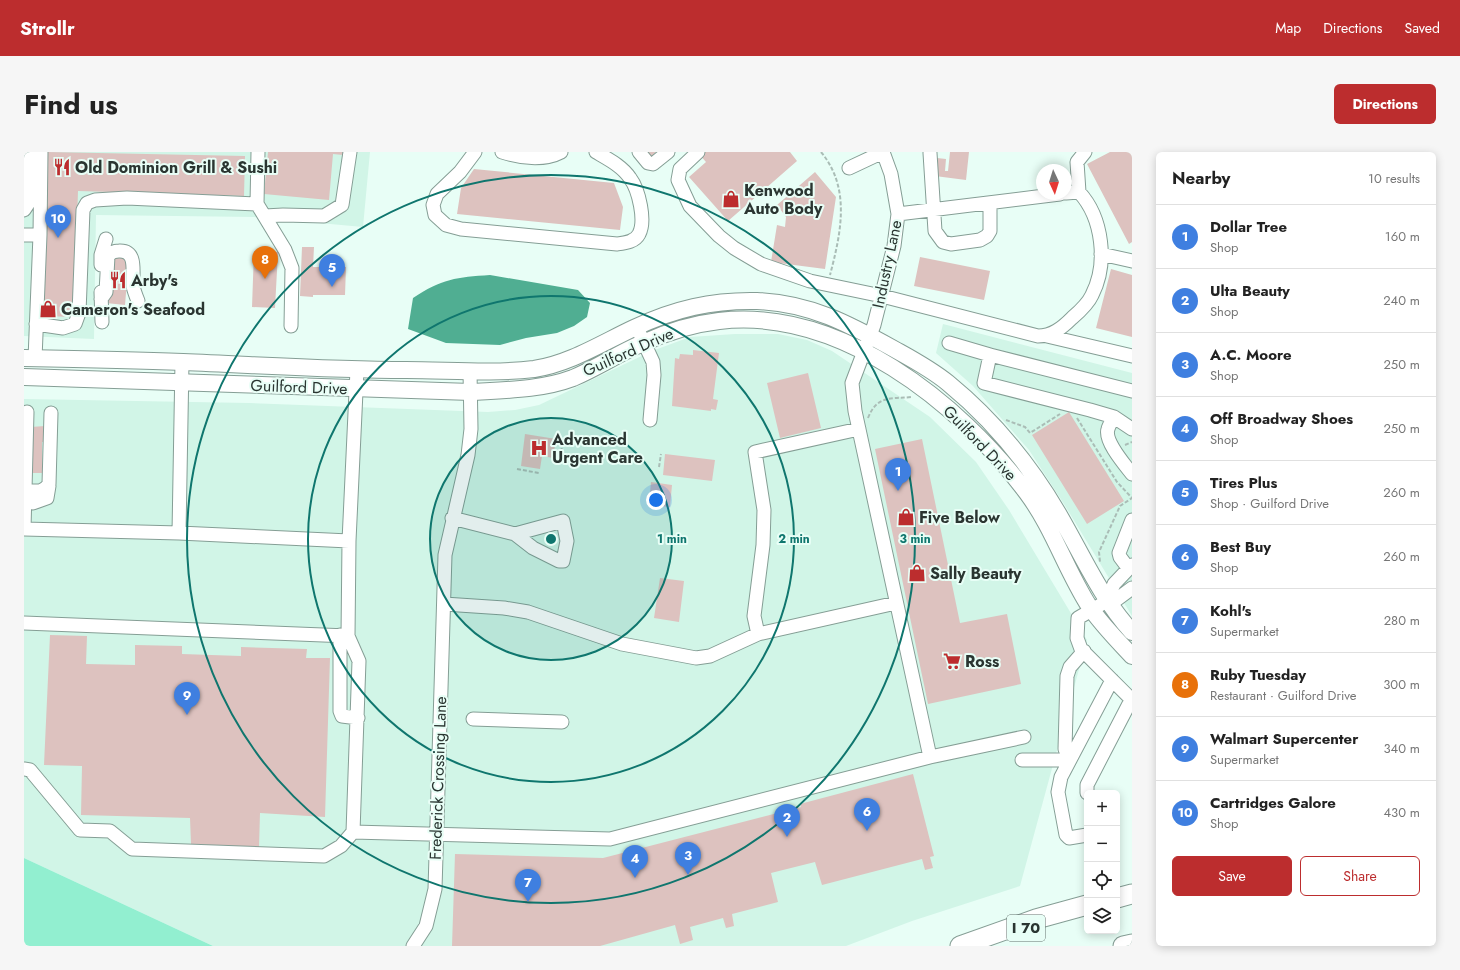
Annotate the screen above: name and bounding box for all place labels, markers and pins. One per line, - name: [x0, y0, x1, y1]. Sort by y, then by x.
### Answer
- place label: Old Dominion Grill & Sushi: [75, 156, 277, 179]
- restaurant icon: Old Dominion Grill & Sushi: [52, 157, 72, 177]
- place label: Kenwood Auto Body: [743, 179, 823, 220]
- shop icon: Kenwood Auto Body: [721, 189, 741, 209]
- pin: 10: [45, 205, 71, 238]
- pin: 8: [252, 246, 278, 279]
- pin: 5: [319, 254, 345, 287]
- place label: Arby's: [130, 269, 178, 292]
- restaurant icon: Arby's: [108, 270, 128, 290]
- place label: Cameron's Seafood: [61, 298, 205, 321]
- shop icon: Cameron's Seafood: [38, 299, 58, 319]
- place label: Advanced Urgent Care: [551, 428, 643, 469]
- hospital icon: Advanced Urgent Care: [529, 438, 549, 458]
- pin: 1: [885, 458, 911, 491]
- place label: Five Below: [919, 506, 1001, 529]
- shop icon: Five Below: [896, 507, 916, 527]
- centre of rings: [544, 532, 558, 546]
- place label: Sally Beauty: [930, 562, 1022, 585]
- shop icon: Sally Beauty: [907, 563, 927, 583]
- place label: Ross: [965, 650, 999, 673]
- supermarket icon: Ross: [942, 651, 962, 671]
- pin: 9: [174, 682, 200, 715]
- pin: 6: [854, 798, 880, 831]
- pin: 2: [774, 804, 800, 837]
- pin: 3: [675, 842, 701, 875]
- pin: 4: [622, 845, 648, 878]
- pin: 7: [515, 869, 541, 902]

